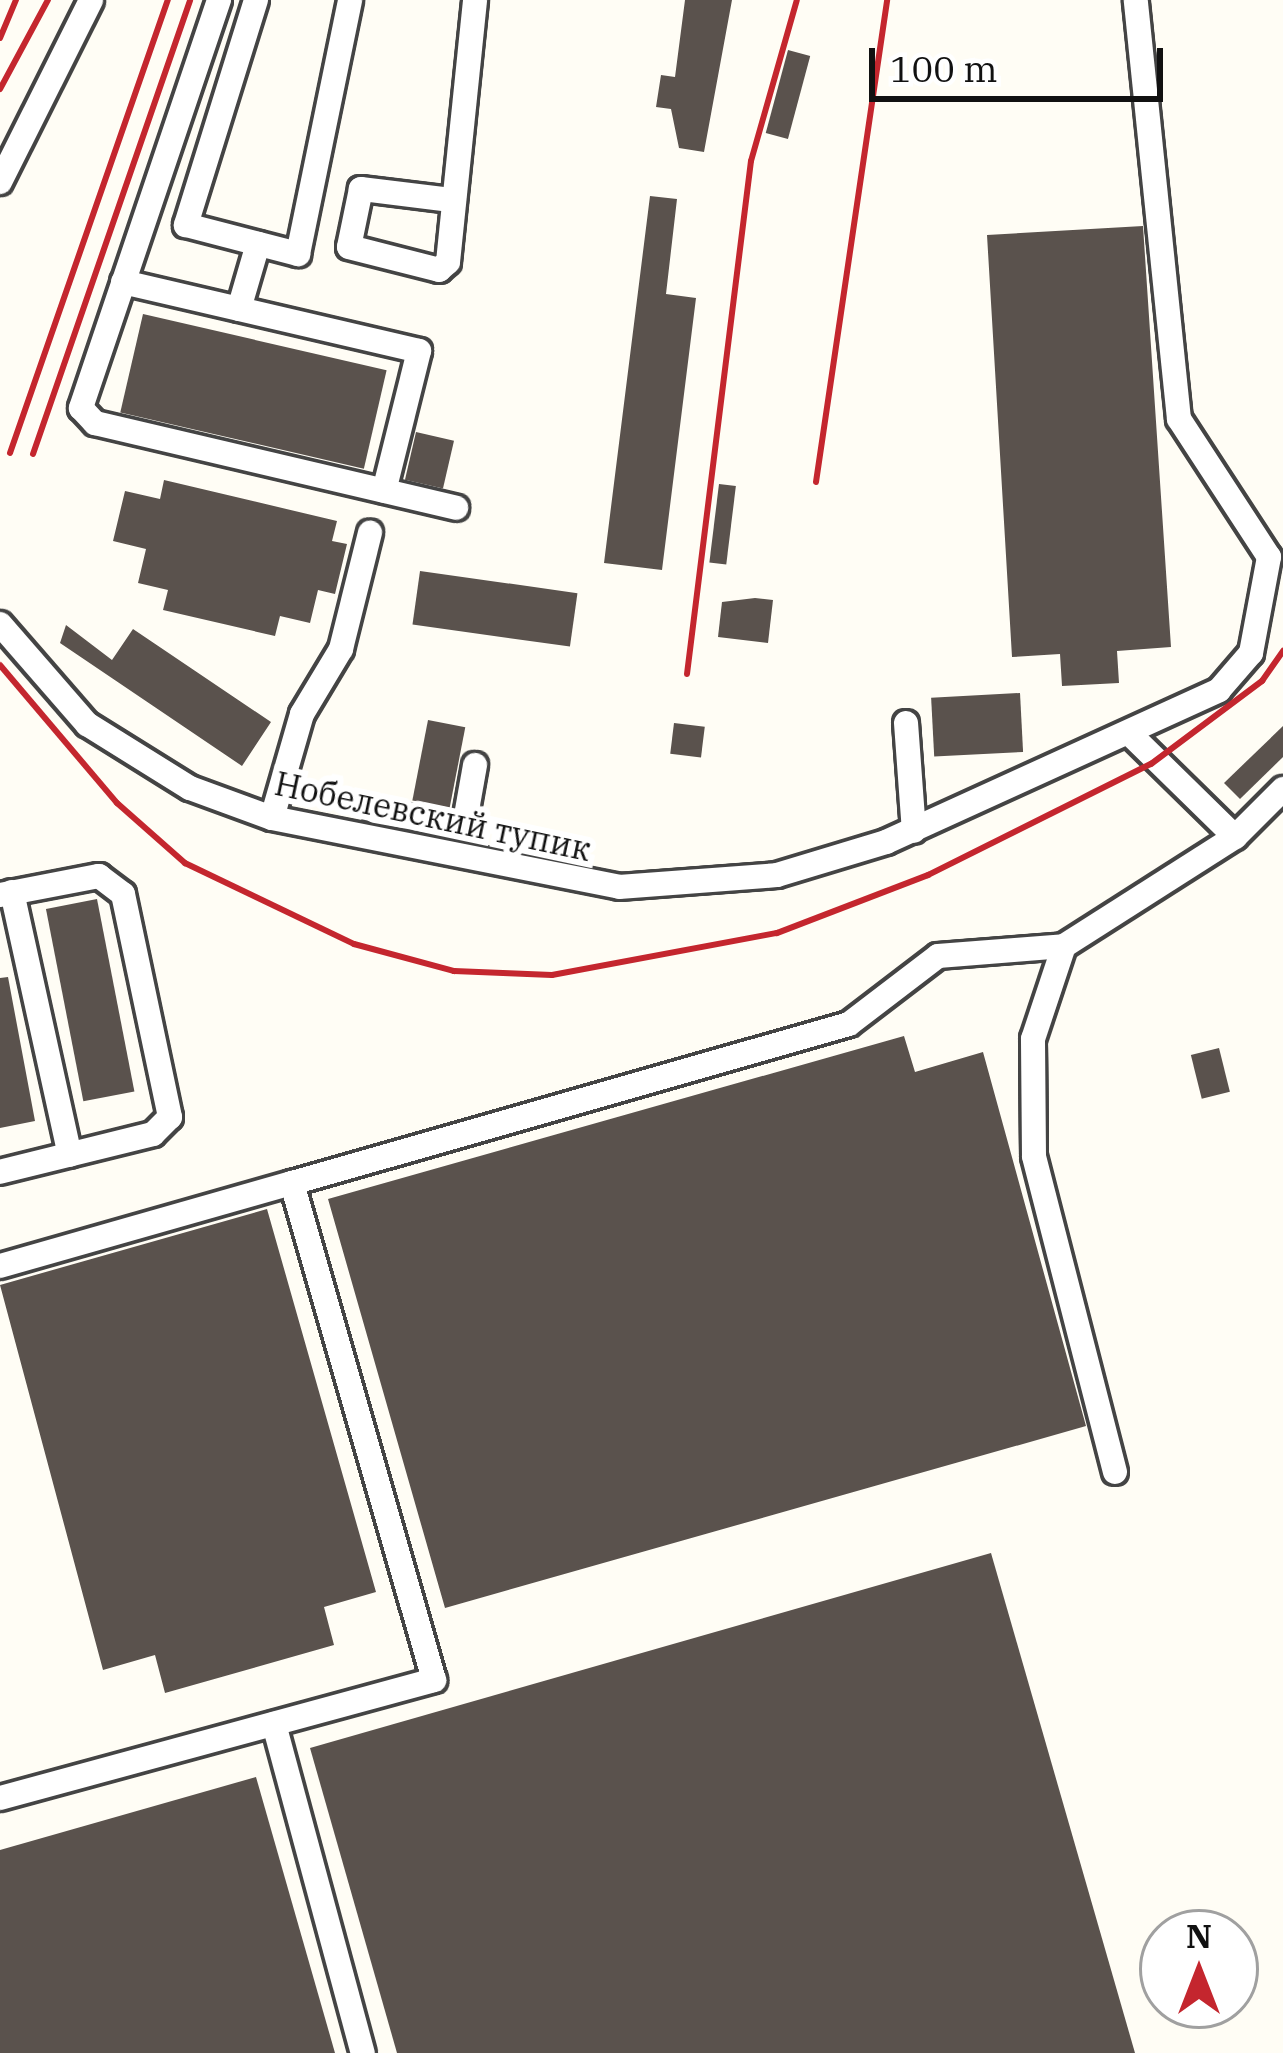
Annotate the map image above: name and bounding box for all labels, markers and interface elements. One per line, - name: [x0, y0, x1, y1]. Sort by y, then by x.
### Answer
- scale bar: [875, 24, 1169, 98]
- text: 100 m: [890, 45, 997, 92]
- street label: Нобелевский тупик: [271, 763, 595, 869]
- north arrow: [1139, 1909, 1259, 2029]
- text: N: [1186, 1914, 1212, 1957]

